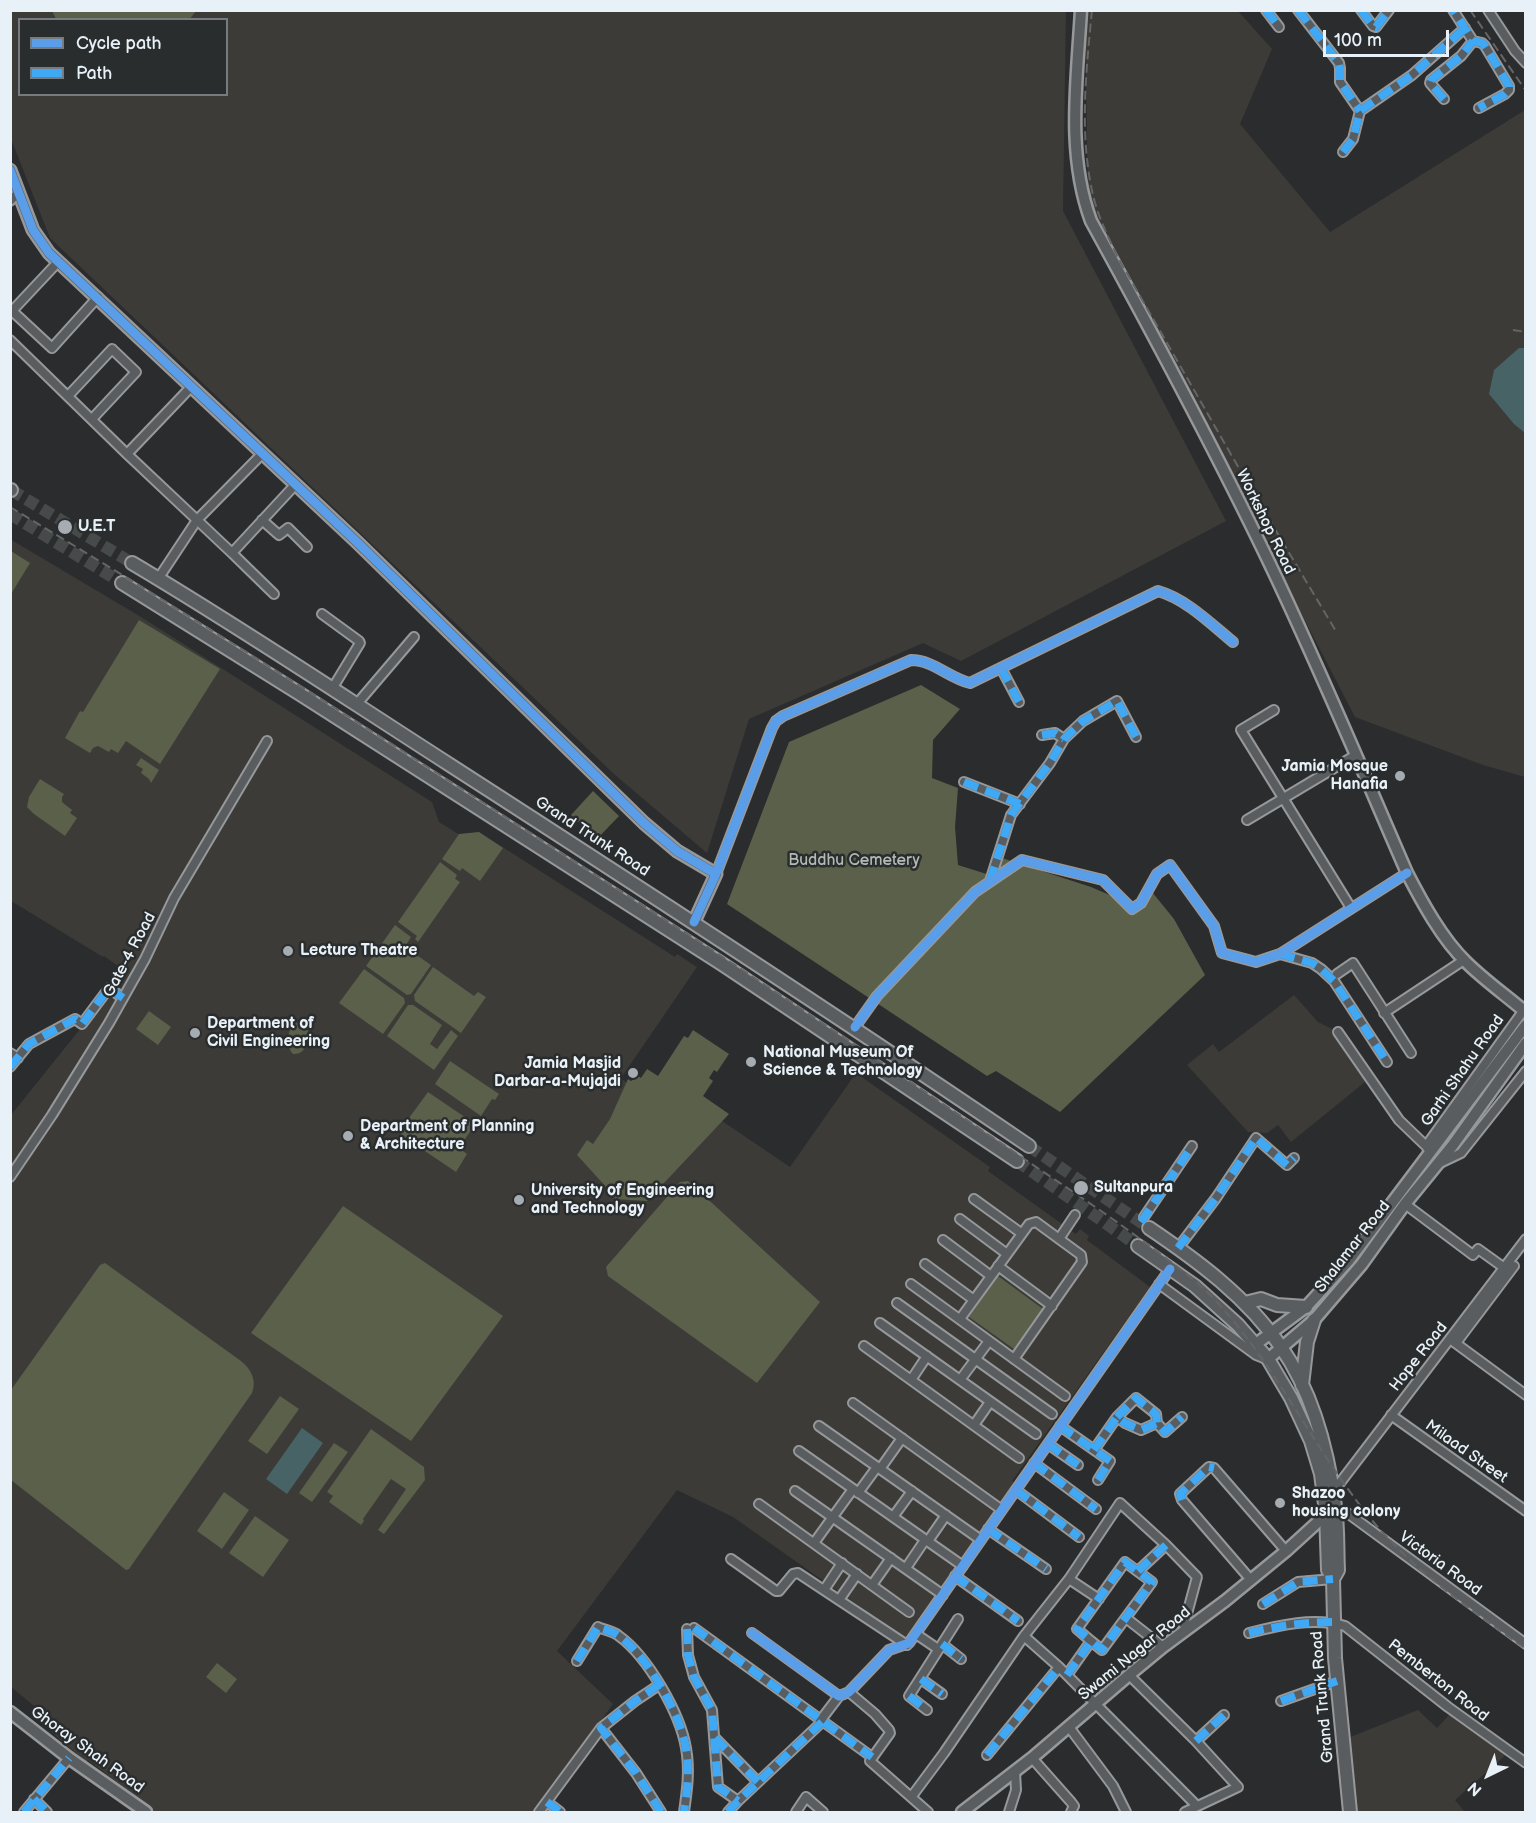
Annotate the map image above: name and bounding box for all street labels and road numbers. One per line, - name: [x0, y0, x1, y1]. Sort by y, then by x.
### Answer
- street label: Workshop Road: [1231, 466, 1299, 578]
- street label: Grand Trunk Road: [531, 793, 653, 881]
- street label: Gate-4 Road: [100, 909, 160, 1001]
- street label: Garhi Shahu Road: [1417, 1011, 1509, 1131]
- street label: Shalamar Road: [1311, 1197, 1395, 1297]
- street label: Hope Road: [1386, 1319, 1452, 1395]
- street label: Milaad Street: [1421, 1416, 1511, 1488]
- street label: Victoria Road: [1395, 1528, 1485, 1600]
- street label: Swami Nagar Road: [1075, 1603, 1195, 1705]
- street label: Grand Trunk Road: [1308, 1630, 1338, 1764]
- street label: Pemberton Road: [1384, 1636, 1492, 1726]
- street label: Ghoray Shah Road: [27, 1702, 147, 1798]

